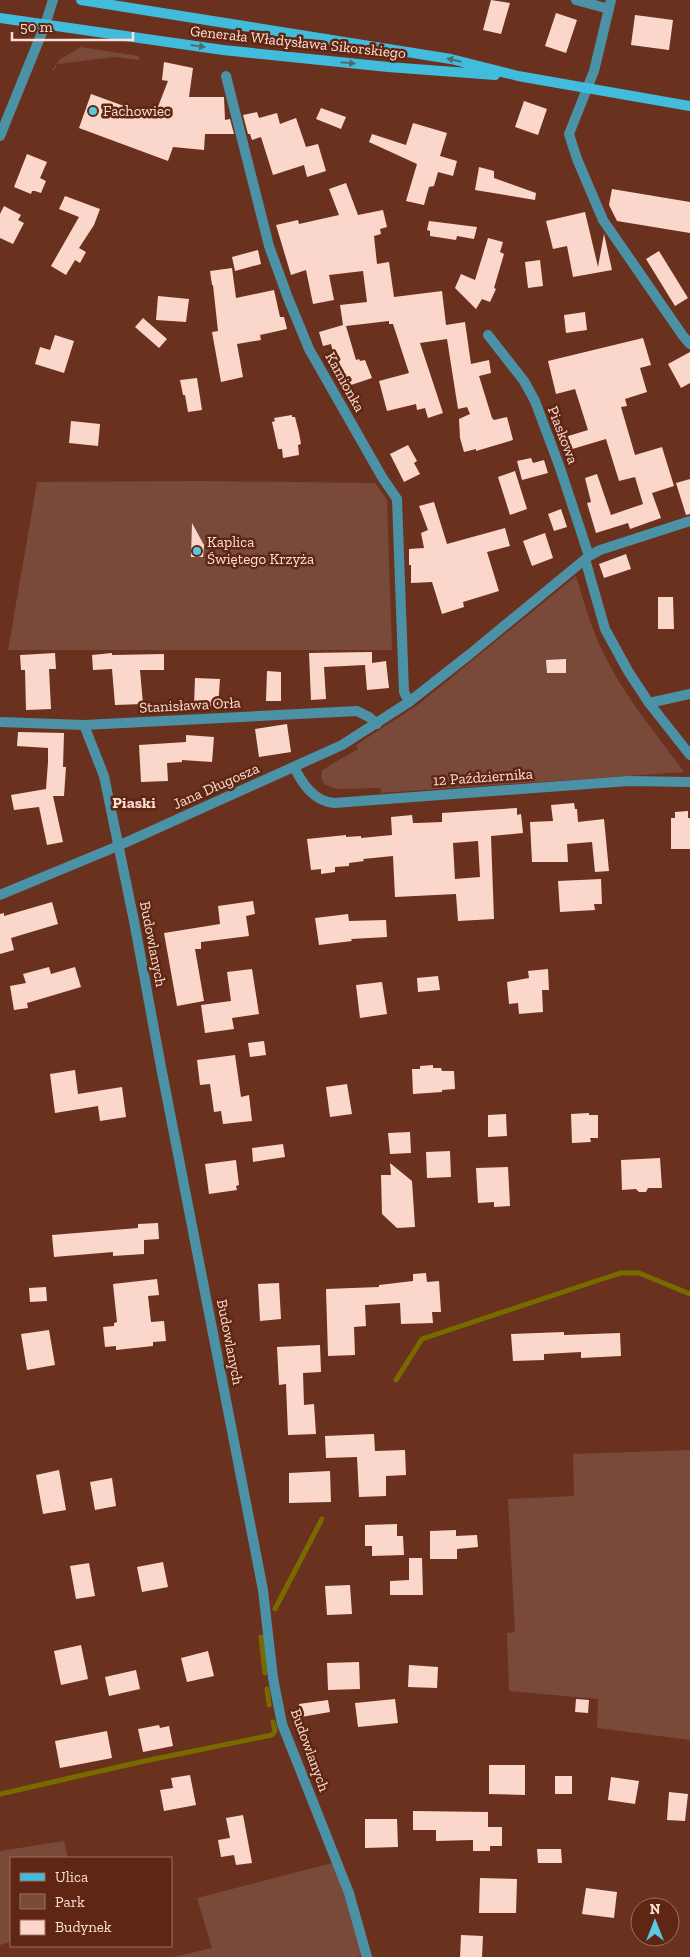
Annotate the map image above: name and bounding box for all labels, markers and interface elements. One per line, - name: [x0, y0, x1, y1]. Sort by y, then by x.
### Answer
- scale bar: [12, 10, 134, 42]
- text: 50 m: [20, 18, 53, 36]
- street label: Generała Władysława Sikorskiego: [189, 22, 407, 62]
- one-way arrow: [190, 43, 206, 51]
- one-way arrow: [447, 56, 462, 64]
- one-way arrow: [340, 60, 356, 68]
- place label: Fachowiec: [103, 102, 171, 120]
- marker: Fachowiec: [87, 105, 99, 117]
- street label: Kamionka: [321, 349, 369, 415]
- street label: Piaskowa: [544, 404, 582, 466]
- place label: Kaplica Świętego Krzyża: [207, 533, 314, 568]
- marker: Kaplica Świętego Krzyża: [191, 545, 203, 557]
- street label: Stanisława Orła: [139, 693, 241, 717]
- street label: Jana Długosza: [170, 759, 262, 813]
- street label: 12 Października: [432, 765, 534, 789]
- district label: Piaski: [112, 793, 156, 812]
- street label: Budowlanych: [136, 900, 170, 989]
- street label: Budowlanych: [213, 1298, 247, 1387]
- street label: Budowlanych: [287, 1706, 334, 1794]
- legend: [10, 1857, 172, 1947]
- text: Ulica: [55, 1868, 88, 1886]
- text: Park: [55, 1893, 85, 1911]
- north arrow: [630, 1897, 680, 1947]
- text: N: [650, 1901, 661, 1918]
- text: Budynek: [55, 1918, 112, 1936]

